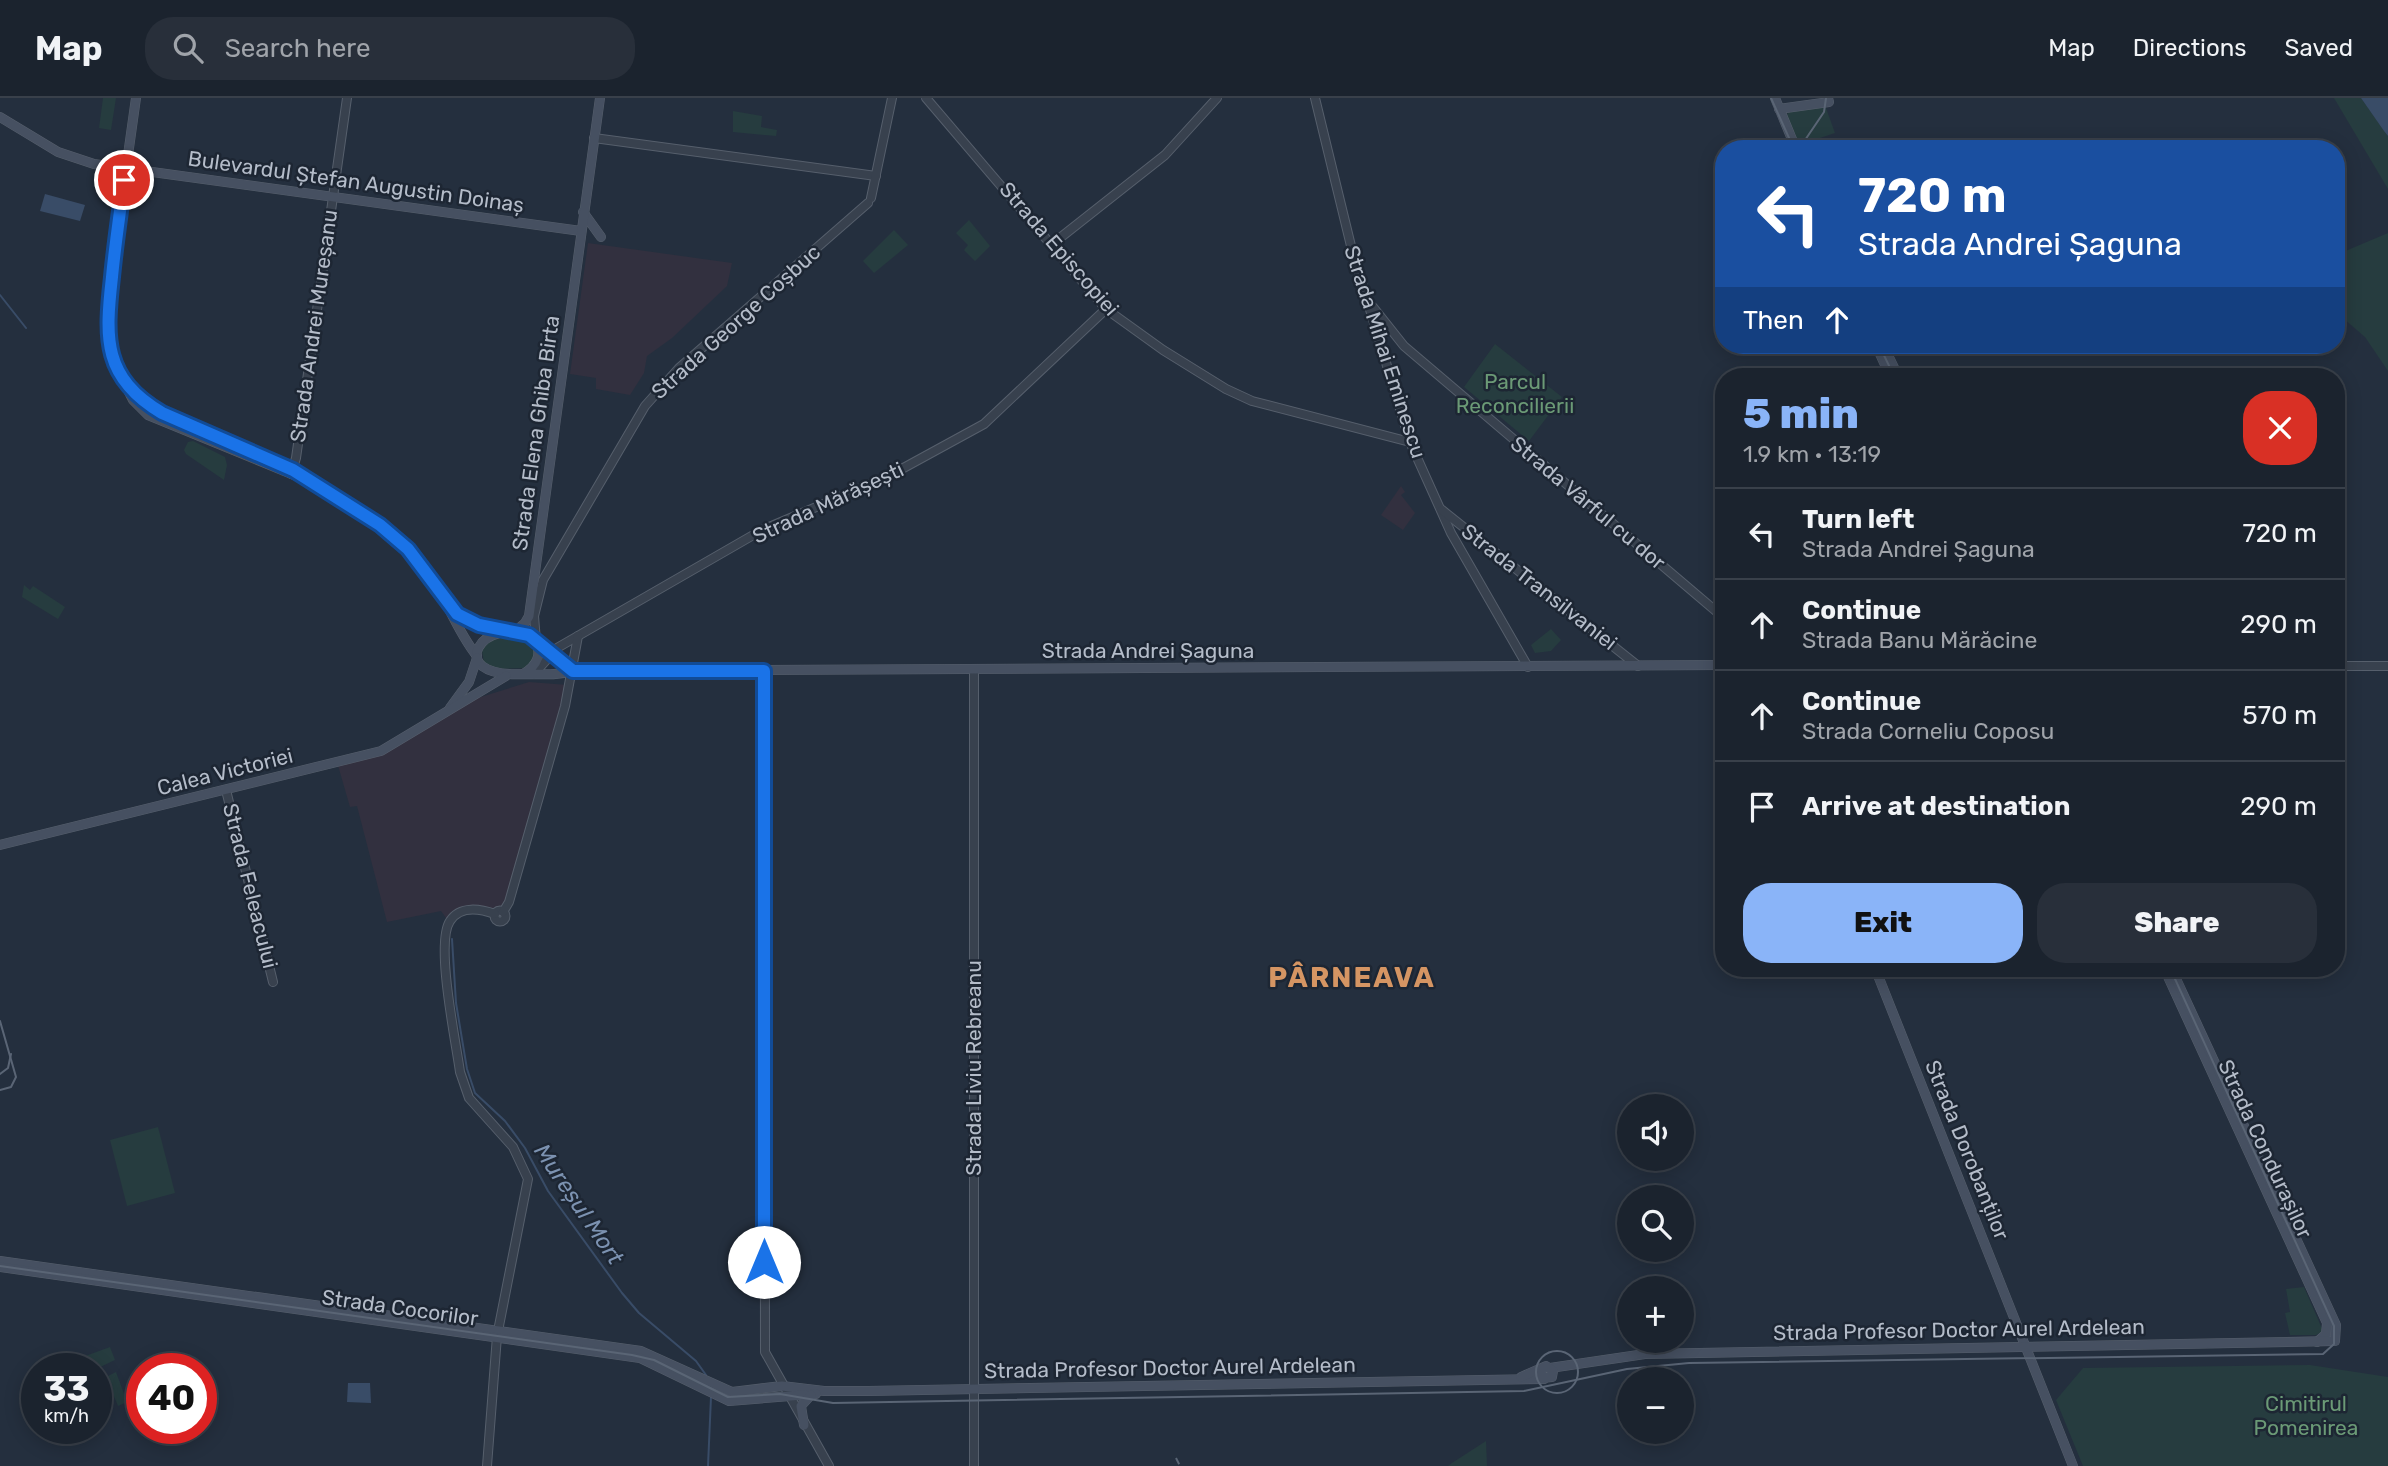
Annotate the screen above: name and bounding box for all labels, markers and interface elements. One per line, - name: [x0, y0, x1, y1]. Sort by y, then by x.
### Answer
- search box: [145, 17, 635, 80]
- text: Map: [35, 29, 103, 68]
- icon: search: [169, 29, 207, 67]
- text: Search here: [225, 33, 370, 64]
- text: Map: [2048, 34, 2095, 62]
- text: Directions: [2133, 34, 2246, 62]
- text: Saved: [2284, 34, 2353, 62]
- street label: Bulevardul Ștefan Augustin Doinaș: [186, 146, 526, 217]
- pin: [94, 150, 154, 210]
- icon: arrive: [105, 161, 143, 199]
- text: 720 m: [1858, 166, 2007, 224]
- icon: left: [1743, 168, 1834, 259]
- street label: Strada Episcopiei: [994, 177, 1124, 321]
- street label: Strada Andrei Mureșanu: [285, 208, 342, 444]
- text: Strada Andrei Șaguna: [1858, 225, 2182, 263]
- street label: Strada George Coșbuc: [646, 239, 825, 404]
- street label: Strada Mihai Eminescu: [1339, 242, 1432, 461]
- icon: ahead: [1818, 301, 1856, 339]
- text: Then: [1743, 305, 1804, 336]
- street label: Strada Elena Ghiba Birta: [507, 314, 564, 552]
- park label: Parcul Reconcilierii: [1456, 369, 1574, 418]
- text: 5 min: [1743, 389, 1859, 439]
- button: close: [2243, 391, 2317, 465]
- street label: Strada Vârful cu dor: [1506, 431, 1671, 575]
- text: 1.9 km · 13:19: [1743, 440, 1881, 468]
- street label: Strada Mărășești: [748, 457, 907, 549]
- text: Turn left: [1802, 504, 1914, 535]
- icon: left: [1743, 515, 1781, 553]
- street label: Strada Transilvaniei: [1457, 518, 1622, 655]
- text: 720 m: [2242, 518, 2317, 549]
- text: Strada Andrei Șaguna: [1802, 535, 2035, 563]
- text: Continue: [1802, 595, 1921, 626]
- icon: ahead: [1743, 606, 1781, 644]
- text: 290 m: [2240, 609, 2317, 640]
- text: Strada Banu Mărăcine: [1802, 626, 2037, 654]
- street label: Strada Andrei Șaguna: [1042, 638, 1254, 663]
- text: Continue: [1802, 686, 1921, 717]
- icon: ahead: [1743, 697, 1781, 735]
- text: 570 m: [2242, 700, 2317, 731]
- text: Strada Corneliu Coposu: [1802, 717, 2054, 745]
- street label: Calea Victoriei: [154, 743, 295, 800]
- icon: arrive: [1743, 788, 1781, 826]
- text: Arrive at destination: [1802, 791, 2070, 822]
- text: 290 m: [2240, 791, 2317, 822]
- street label: Strada Feleacului: [218, 801, 283, 971]
- button: Exit: [1743, 883, 2023, 963]
- button: Share: [2037, 883, 2317, 963]
- street label: Strada Liviu Rebreanu: [961, 960, 986, 1176]
- district label: PÂRNEAVA: [1268, 961, 1436, 994]
- street label: Strada Dorobanților: [1920, 1056, 2015, 1243]
- street label: Strada Condurașilor: [2213, 1056, 2318, 1242]
- map controls: [1617, 1094, 1694, 1444]
- button: sound: [1617, 1094, 1694, 1171]
- water label: Mureșul Mort: [528, 1138, 630, 1271]
- button: search: [1617, 1185, 1694, 1262]
- position arrow: [727, 1225, 801, 1299]
- button: +: [1617, 1276, 1694, 1353]
- street label: Strada Cocorilor: [320, 1284, 480, 1331]
- street label: Strada Profesor Doctor Aurel Ardelean: [1773, 1314, 2145, 1345]
- street label: Strada Profesor Doctor Aurel Ardelean: [984, 1352, 1356, 1383]
- speed limit sign: 40: [126, 1353, 217, 1444]
- button: −: [1617, 1367, 1694, 1444]
- text: 33: [43, 1368, 90, 1410]
- park label: Cimitirul Pomenirea: [2254, 1391, 2358, 1440]
- text: km/h: [44, 1405, 89, 1427]

